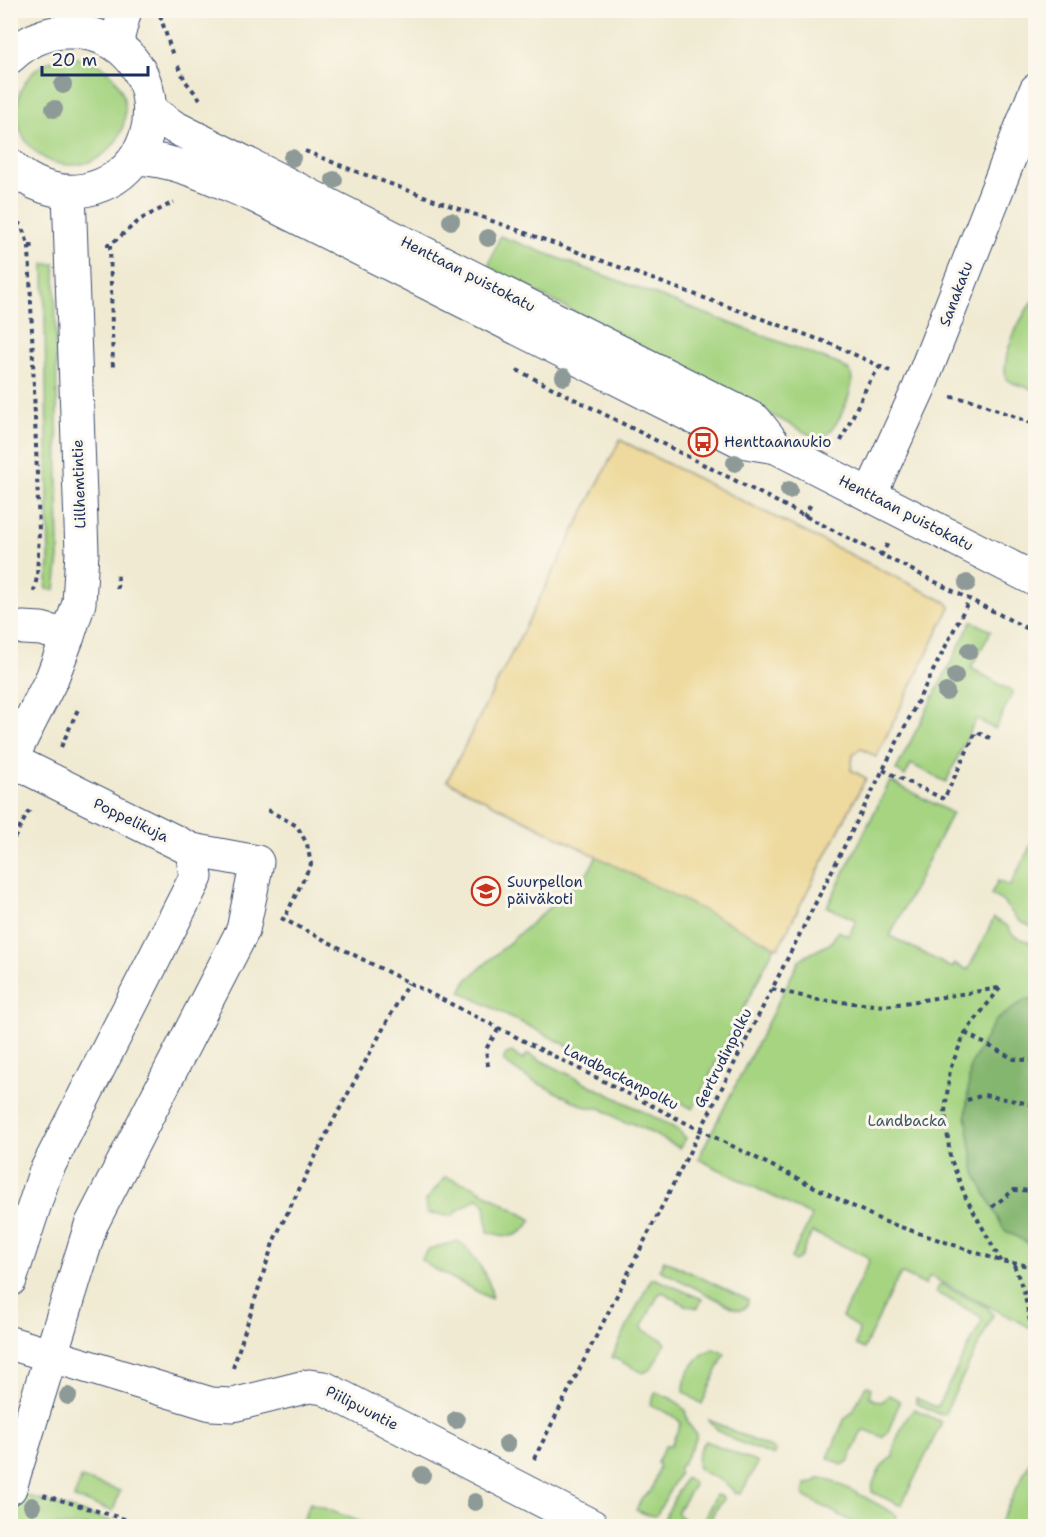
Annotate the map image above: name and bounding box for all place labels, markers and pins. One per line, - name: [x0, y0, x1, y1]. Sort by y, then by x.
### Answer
- bus stop icon: Henttaanaukio: [687, 426, 719, 458]
- place label: Henttaanaukio: [724, 432, 831, 452]
- place label: Suurpellon päiväkoti: [507, 872, 583, 909]
- school or university icon: Suurpellon päiväkoti: [470, 875, 502, 907]

